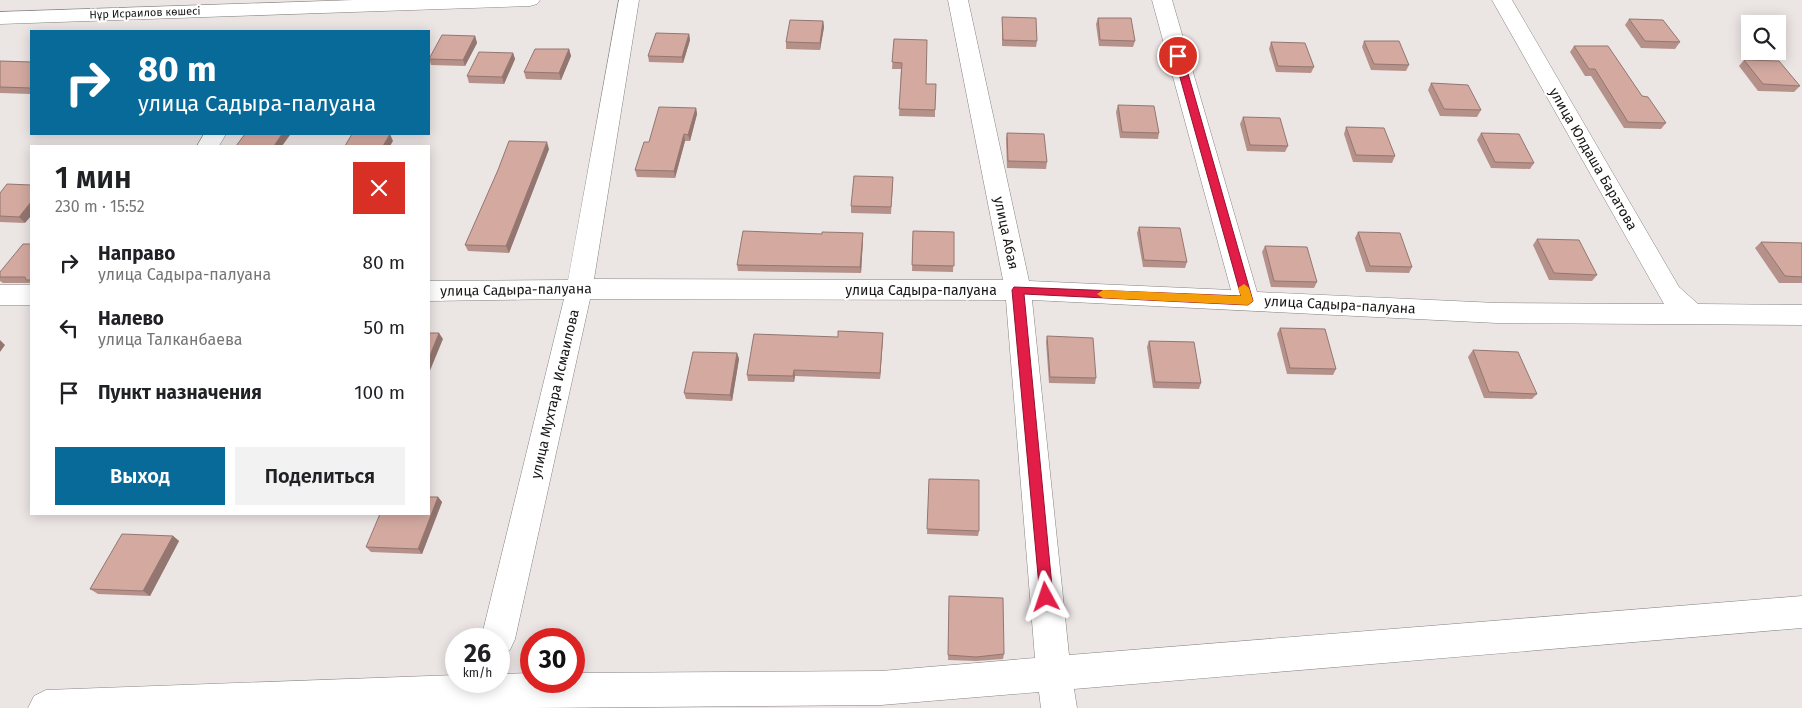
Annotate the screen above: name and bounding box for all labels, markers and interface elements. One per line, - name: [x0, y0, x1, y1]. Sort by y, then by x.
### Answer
- street label: Нұр Исраилов көшесі: [89, 5, 201, 21]
- map controls: [1741, 15, 1786, 60]
- button: search: [1741, 15, 1786, 60]
- pin: [1157, 35, 1199, 77]
- icon: arrive: [1164, 42, 1192, 70]
- text: 80 m: [138, 48, 217, 90]
- icon: right: [55, 50, 120, 115]
- street label: улица Юлдаша Баратова: [1545, 85, 1641, 233]
- text: улица Садыра-палуана: [138, 90, 376, 117]
- text: 1 мин: [55, 160, 132, 196]
- button: close: [353, 162, 405, 214]
- street label: улица Абая: [990, 195, 1022, 271]
- text: 230 m · 15:52: [55, 197, 145, 216]
- text: Направо: [98, 242, 175, 265]
- icon: right: [55, 249, 83, 277]
- text: 80 m: [363, 251, 405, 274]
- text: улица Садыра-палуана: [98, 265, 271, 284]
- street label: улица Садыра-палуана: [440, 280, 592, 300]
- street label: улица Садыра-палуана: [845, 282, 997, 299]
- street label: улица Садыра-палуана: [1264, 293, 1416, 317]
- text: Налево: [98, 307, 164, 330]
- street label: улица Мухтара Исмаилова: [527, 308, 583, 480]
- icon: left: [55, 314, 83, 342]
- text: 50 m: [364, 316, 405, 339]
- text: улица Талканбаева: [98, 330, 243, 349]
- icon: arrive: [55, 379, 83, 407]
- text: Пункт назначения: [98, 381, 262, 404]
- text: 100 m: [354, 381, 405, 404]
- button: Выход: [55, 447, 225, 505]
- button: Поделиться: [235, 447, 405, 505]
- position arrow: [1019, 570, 1071, 622]
- speed limit sign: 30: [520, 628, 585, 693]
- text: 26: [464, 639, 491, 669]
- text: km/h: [463, 666, 492, 680]

